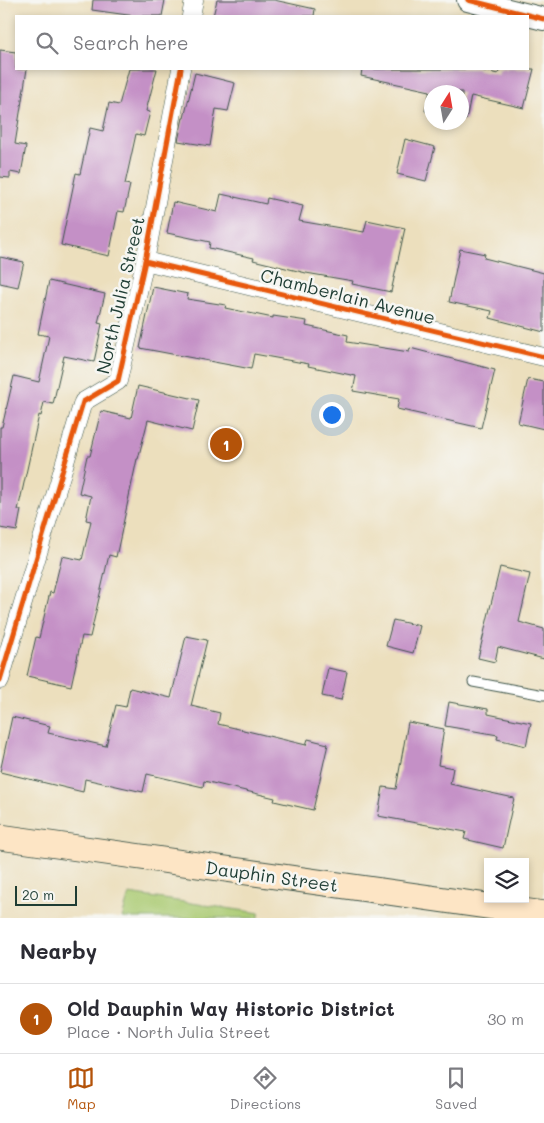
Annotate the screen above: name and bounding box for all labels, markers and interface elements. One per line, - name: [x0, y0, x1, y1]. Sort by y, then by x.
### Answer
- search box: [15, 15, 529, 70]
- icon: search: [33, 29, 61, 57]
- text: Search here: [73, 30, 189, 55]
- north arrow: [424, 85, 469, 130]
- street label: North Julia Street: [90, 214, 150, 376]
- street label: Chamberlain Avenue: [258, 263, 438, 329]
- your location: [319, 402, 345, 428]
- pin: 1: [210, 425, 242, 463]
- street label: Dauphin Street: [204, 855, 340, 897]
- map controls: [484, 858, 529, 903]
- button: layers: [484, 858, 529, 903]
- scale bar: [15, 883, 78, 906]
- text: 20 m: [22, 885, 54, 904]
- text: Nearby: [20, 937, 97, 964]
- text: Old Dauphin Way Historic District: [67, 996, 395, 1021]
- text: 1: [32, 1008, 40, 1029]
- text: 30 m: [487, 1008, 524, 1029]
- text: Place · North Julia Street: [67, 1021, 270, 1042]
- tab: Map: [67, 1064, 96, 1113]
- tab: Directions: [230, 1064, 301, 1113]
- tab: Saved: [435, 1064, 477, 1113]

